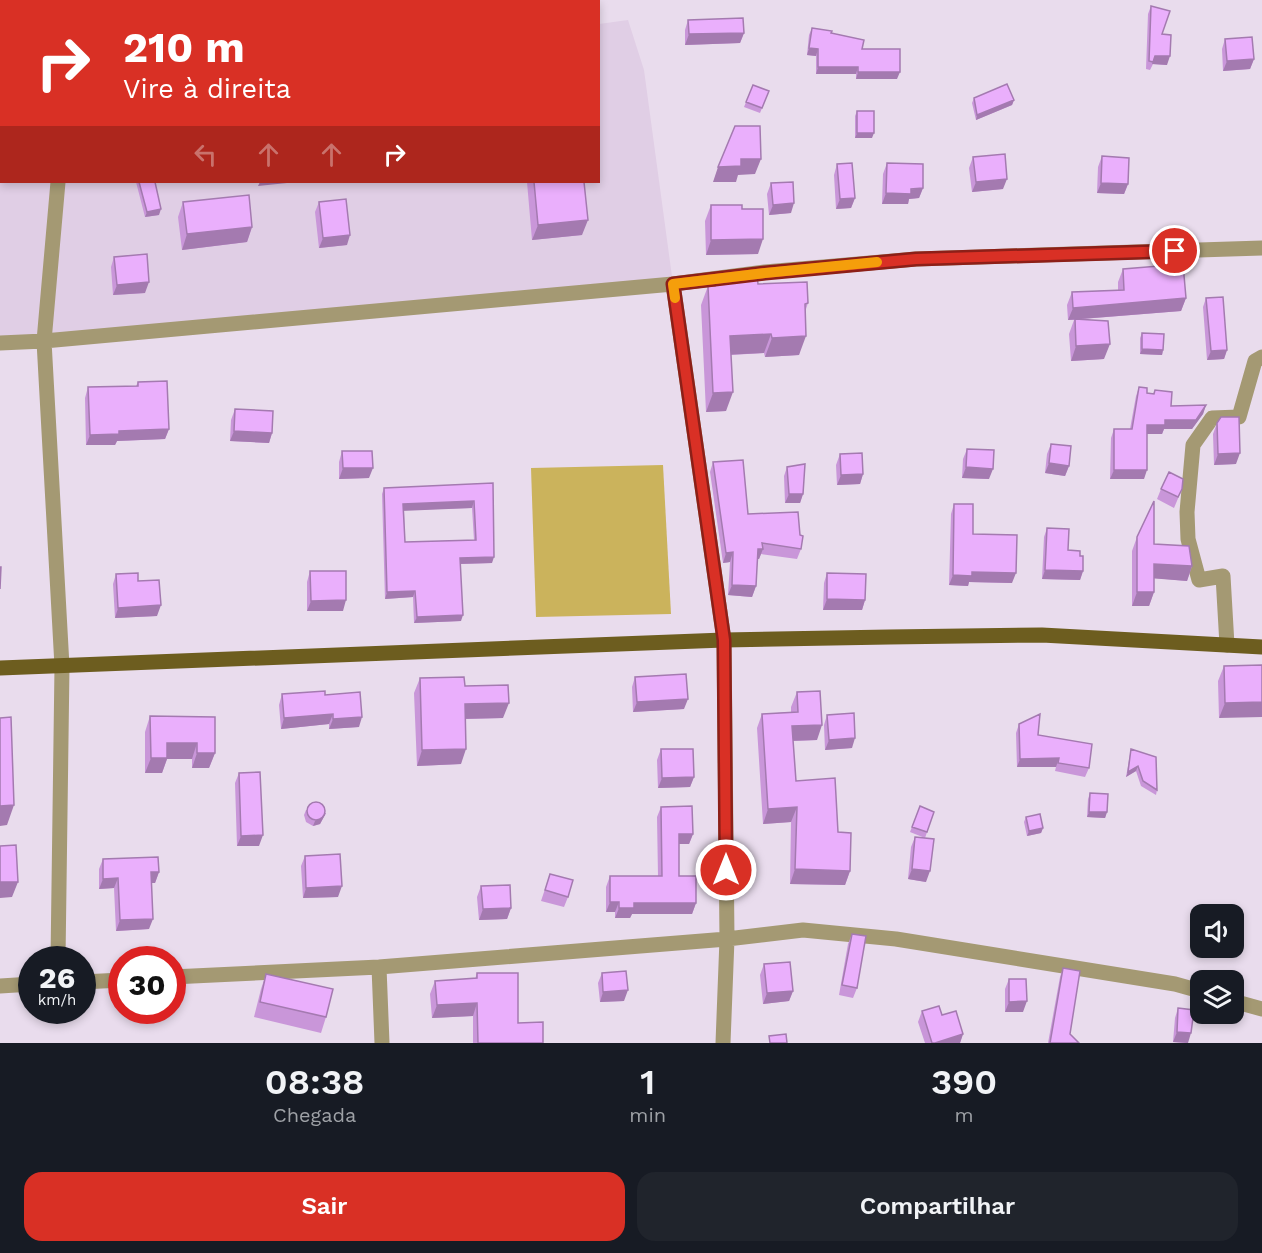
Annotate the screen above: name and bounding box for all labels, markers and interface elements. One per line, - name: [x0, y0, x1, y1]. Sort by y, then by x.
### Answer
- text: 210 m: [123, 23, 245, 72]
- icon: right: [24, 24, 102, 102]
- text: Vire à direita: [123, 73, 291, 105]
- icon: left: [189, 138, 222, 171]
- icon: ahead: [252, 138, 285, 171]
- icon: ahead: [315, 138, 348, 171]
- icon: right: [378, 138, 411, 171]
- pin: [1149, 225, 1200, 276]
- icon: arrive: [1158, 234, 1191, 267]
- position arrow: [694, 838, 758, 902]
- map controls: [1190, 904, 1244, 1024]
- button: sound: [1190, 904, 1244, 958]
- speed limit sign: 30: [108, 946, 186, 1024]
- text: 26: [39, 960, 75, 995]
- button: layers: [1190, 970, 1244, 1024]
- text: km/h: [38, 991, 76, 1009]
- text: 08:38: [265, 1061, 365, 1103]
- text: 1: [640, 1061, 655, 1103]
- text: 390: [931, 1061, 997, 1103]
- text: Chegada: [273, 1103, 356, 1127]
- text: min: [629, 1103, 666, 1127]
- text: m: [955, 1103, 974, 1127]
- button: Sair: [24, 1172, 625, 1241]
- button: Compartilhar: [637, 1172, 1238, 1241]

